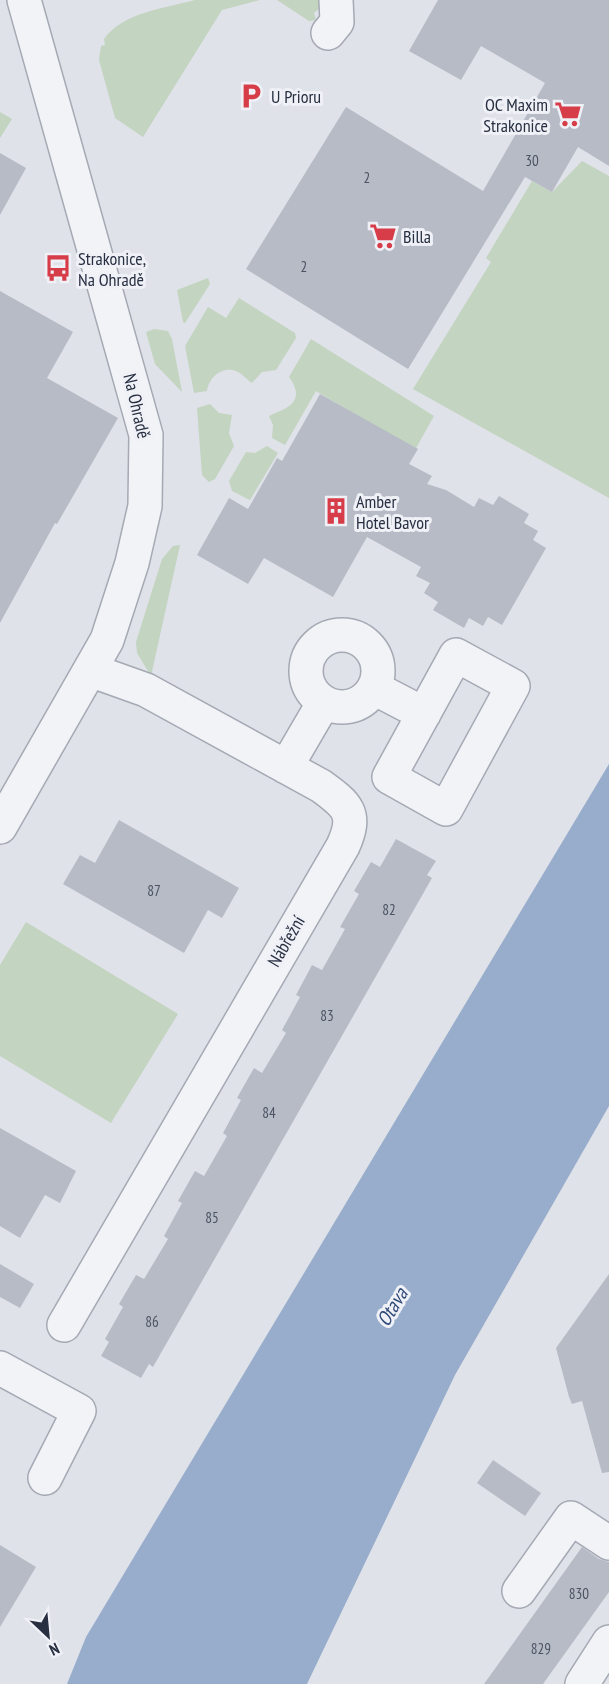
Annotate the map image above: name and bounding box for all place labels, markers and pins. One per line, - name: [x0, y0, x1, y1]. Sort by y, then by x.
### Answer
- parking icon: U Prioru: [236, 81, 266, 111]
- place label: U Prioru: [271, 85, 321, 108]
- place label: OC Maxim Strakonice: [483, 93, 548, 137]
- supermarket icon: OC Maxim Strakonice: [553, 99, 583, 129]
- supermarket icon: Billa: [368, 221, 398, 251]
- place label: Billa: [403, 225, 431, 248]
- place label: Strakonice, Na Ohradě: [78, 247, 146, 291]
- bus stop icon: Strakonice, Na Ohradě: [43, 253, 73, 283]
- place label: Amber Hotel Bavor: [356, 490, 429, 534]
- building icon: Amber Hotel Bavor: [321, 496, 351, 526]

